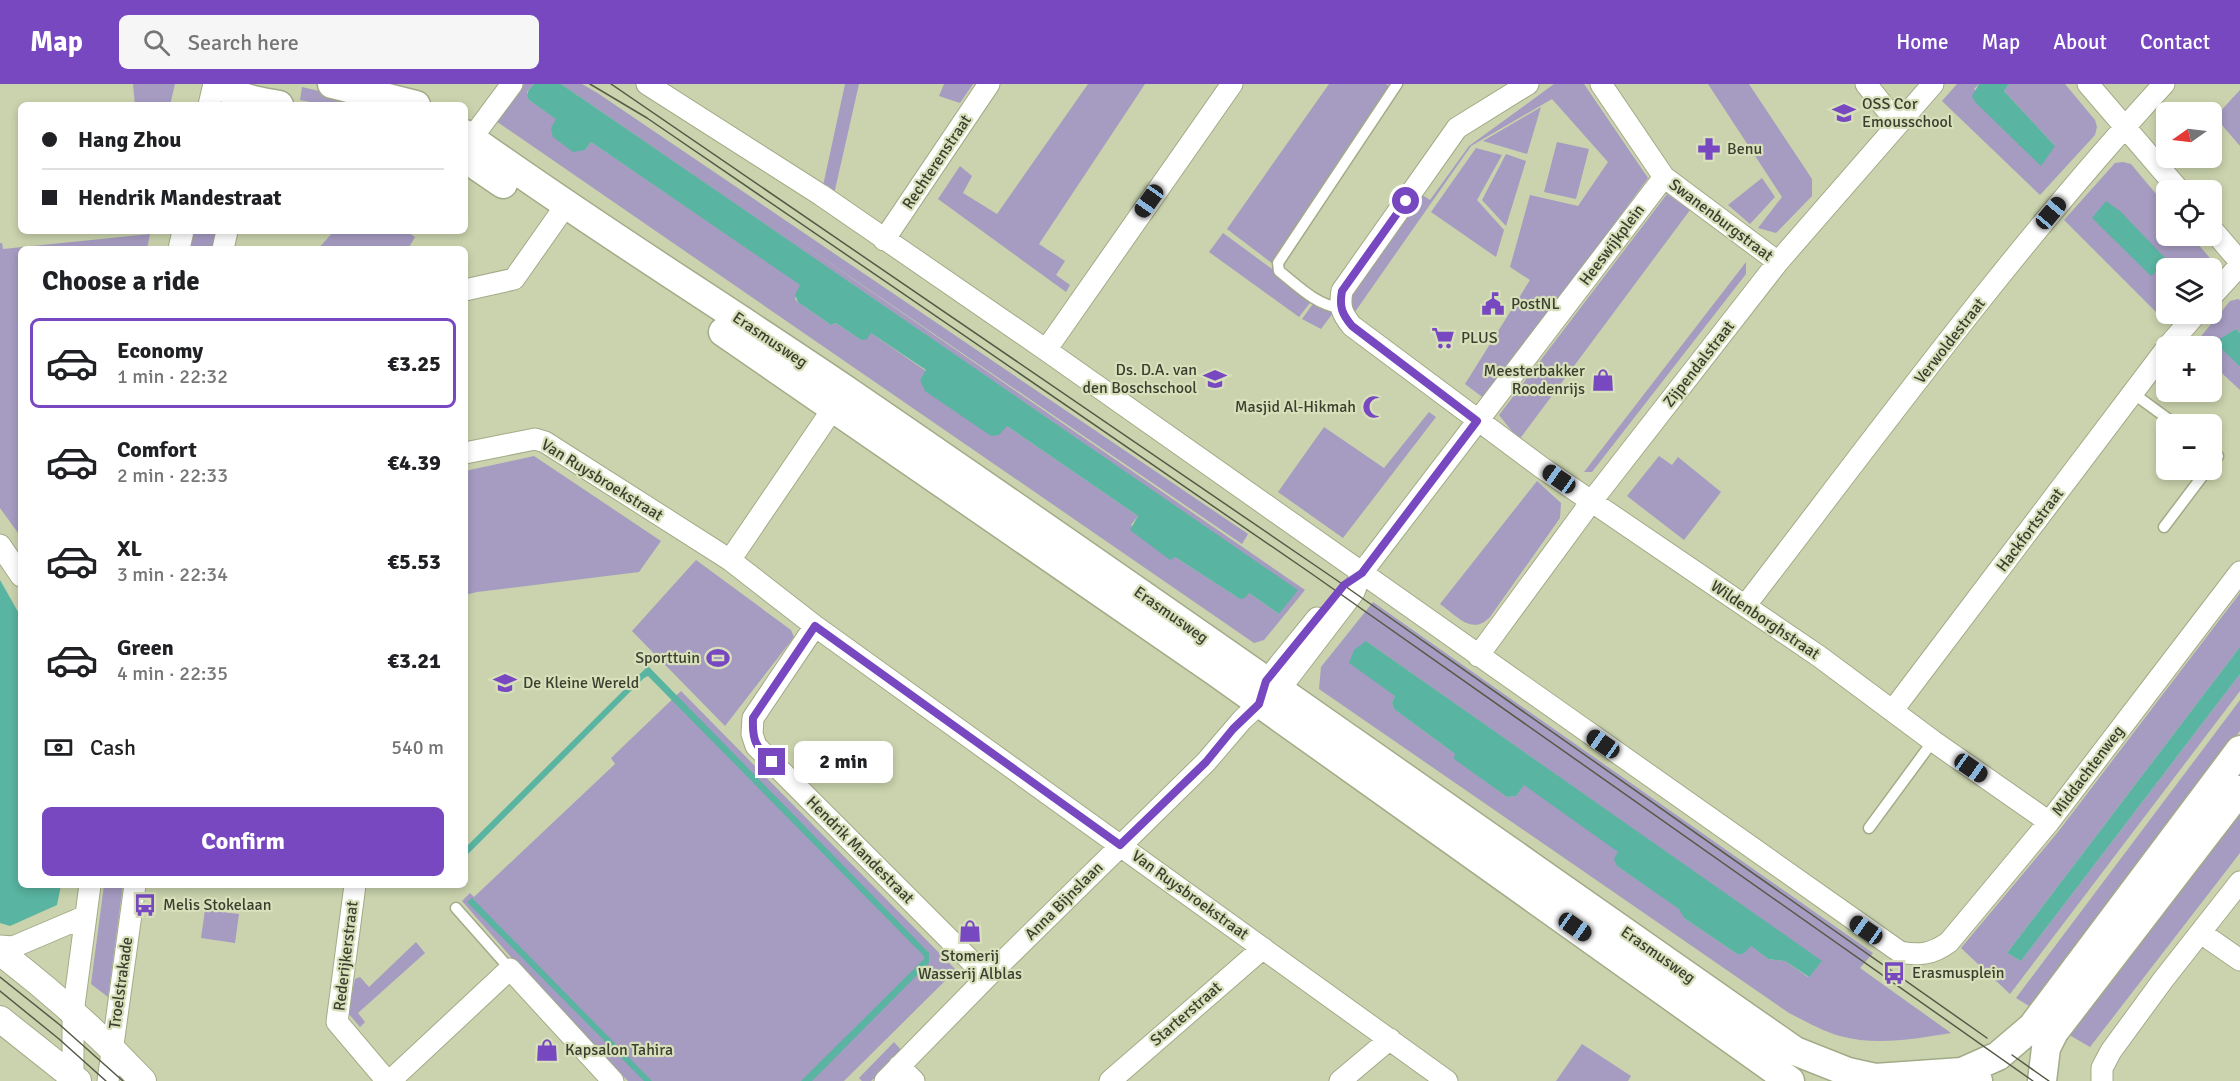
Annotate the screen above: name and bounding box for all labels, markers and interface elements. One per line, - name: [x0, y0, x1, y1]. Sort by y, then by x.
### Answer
- search box: [119, 15, 539, 69]
- text: Map: [30, 25, 83, 59]
- icon: search: [140, 26, 173, 59]
- text: Search here: [188, 29, 299, 56]
- text: Home: [1896, 29, 1949, 55]
- text: Map: [1982, 29, 2020, 55]
- text: About: [2053, 29, 2107, 55]
- text: Contact: [2140, 29, 2210, 55]
- place label: OSS Cor Emousschool: [1862, 94, 1953, 132]
- school or university icon: OSS Cor Emousschool: [1831, 100, 1857, 126]
- north arrow: [2156, 102, 2222, 168]
- map controls: [2156, 102, 2222, 480]
- street label: Rechterenstraat: [898, 111, 976, 213]
- text: Hang Zhou: [78, 126, 181, 153]
- pharmacy icon: Benu: [1696, 136, 1722, 162]
- place label: Benu: [1727, 139, 1762, 159]
- street label: Swanenburgstraat: [1665, 174, 1777, 266]
- button: locate: [2156, 180, 2222, 246]
- car: [1131, 181, 1167, 221]
- text: Hendrik Mandestraat: [78, 184, 282, 211]
- route start: [1392, 187, 1419, 214]
- car: [2033, 193, 2069, 233]
- street label: Heeswijkplein: [1575, 200, 1649, 290]
- button: layers: [2156, 258, 2222, 324]
- text: Choose a ride: [42, 265, 200, 298]
- public building icon: PostNL: [1480, 291, 1506, 317]
- place label: PostNL: [1511, 294, 1560, 314]
- street label: Verwoldestraat: [1910, 294, 1990, 388]
- street label: Erasmusweg: [729, 308, 811, 372]
- street label: Zijpendalstraat: [1659, 316, 1739, 411]
- supermarket icon: PLUS: [1430, 325, 1456, 351]
- place label: PLUS: [1461, 328, 1498, 348]
- icon: car: [45, 336, 99, 390]
- button: +: [2156, 336, 2222, 402]
- text: Economy: [117, 337, 203, 364]
- text: €3.25: [387, 350, 441, 377]
- place label: Ds. D.A. van den Boschschool: [1082, 360, 1197, 398]
- place label: Meesterbakker Roodenrijs: [1484, 361, 1585, 399]
- text: 1 min · 22:32: [117, 364, 228, 389]
- school or university icon: Ds. D.A. van den Boschschool: [1202, 366, 1228, 392]
- shop icon: Meesterbakker Roodenrijs: [1590, 367, 1616, 393]
- mosque icon: Masjid Al-Hikmah: [1361, 394, 1387, 420]
- place label: Masjid Al-Hikmah: [1235, 397, 1356, 417]
- button: −: [2156, 414, 2222, 480]
- street label: Van Ruysbroekstraat: [537, 434, 667, 526]
- icon: car: [45, 435, 99, 489]
- text: Comfort: [117, 436, 197, 463]
- text: €4.39: [387, 449, 441, 476]
- car: [1539, 461, 1579, 497]
- text: 2 min · 22:33: [117, 463, 228, 488]
- street label: Hackfortstraat: [1992, 484, 2068, 576]
- icon: car: [45, 534, 99, 588]
- text: XL: [117, 535, 142, 562]
- text: €5.53: [387, 548, 441, 575]
- text: 3 min · 22:34: [117, 562, 228, 587]
- street label: Wildenborghstraat: [1707, 576, 1824, 664]
- street label: Erasmusweg: [1130, 582, 1212, 648]
- icon: car: [45, 633, 99, 687]
- text: Green: [117, 634, 174, 661]
- sports icon: Sporttuin: [705, 645, 731, 671]
- text: €3.21: [387, 647, 441, 674]
- place label: Sporttuin: [635, 648, 700, 668]
- text: 4 min · 22:35: [117, 661, 228, 686]
- school or university icon: De Kleine Wereld: [492, 670, 518, 696]
- place label: De Kleine Wereld: [523, 673, 639, 693]
- street label: Middachtenweg: [2047, 722, 2129, 820]
- car: [1583, 726, 1623, 762]
- icon: cash: [42, 731, 75, 764]
- text: Cash: [90, 734, 136, 761]
- text: 540 m: [391, 735, 444, 760]
- callout: 2 min: [793, 741, 892, 783]
- route end: [758, 748, 785, 775]
- text: 2 min: [819, 749, 868, 774]
- car: [1951, 750, 1991, 786]
- street label: Hendrik Mandestraat: [802, 792, 918, 908]
- button: Confirm: [42, 807, 444, 876]
- street label: Van Ruysbroekstraat: [1128, 846, 1253, 944]
- street label: Anna Bijnslaan: [1021, 858, 1107, 944]
- bus stop icon: Melis Stokelaan: [132, 892, 158, 918]
- place label: Melis Stokelaan: [163, 895, 271, 915]
- street label: Rederijkerstraat: [329, 900, 363, 1012]
- car: [1555, 909, 1595, 945]
- car: [1846, 912, 1886, 948]
- shop icon: Stomerij Wasserij Alblas: [957, 918, 983, 944]
- street label: Erasmusweg: [1617, 922, 1699, 988]
- street label: Troelstrakade: [105, 936, 137, 1030]
- place label: Stomerij Wasserij Alblas: [918, 946, 1022, 984]
- bus stop icon: Erasmusplein: [1881, 960, 1907, 986]
- place label: Erasmusplein: [1912, 963, 2005, 983]
- street label: Starterstraat: [1146, 977, 1226, 1050]
- shop icon: Kapsalon Tahira: [534, 1037, 560, 1063]
- place label: Kapsalon Tahira: [565, 1040, 673, 1060]

